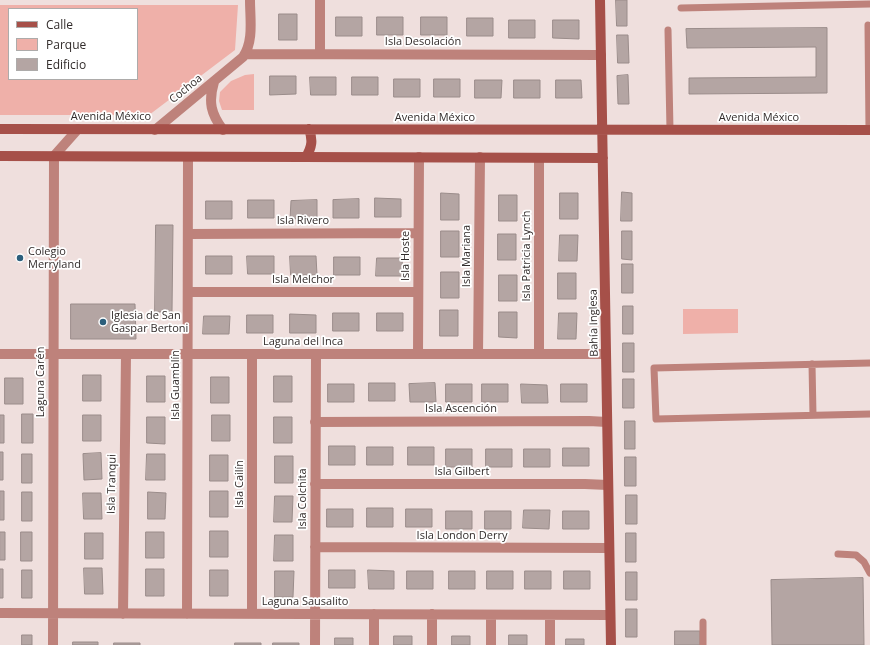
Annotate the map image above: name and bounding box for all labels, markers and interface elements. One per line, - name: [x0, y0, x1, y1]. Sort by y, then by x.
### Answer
- legend: [8, 8, 138, 80]
- text: Calle: [46, 16, 73, 33]
- street label: Isla Desolación: [385, 35, 461, 49]
- text: Parque: [46, 36, 86, 53]
- text: Edificio: [46, 56, 86, 73]
- street label: Cochoa: [167, 72, 205, 106]
- street label: Avenida México: [71, 110, 151, 124]
- street label: Avenida México: [395, 111, 475, 125]
- street label: Avenida México: [719, 111, 799, 125]
- street label: Isla Patricia Lynch: [520, 210, 534, 302]
- street label: Isla Rivero: [277, 214, 329, 228]
- street label: Isla Mariana: [460, 225, 474, 287]
- street label: Isla Hoste: [399, 231, 413, 281]
- place label: Colegio Merryland: [28, 245, 81, 271]
- marker: Colegio Merryland: [15, 253, 25, 263]
- street label: Isla Melchor: [272, 273, 334, 287]
- street label: Bahía Inglesa: [587, 289, 601, 357]
- place label: Iglesia de San Gaspar Bertoni: [111, 309, 188, 335]
- marker: Iglesia de San Gaspar Bertoni: [98, 317, 108, 327]
- street label: Laguna del Inca: [263, 335, 343, 349]
- street label: Laguna Carén: [34, 347, 48, 417]
- street label: Isla Guamblín: [169, 350, 183, 420]
- street label: Isla Ascención: [425, 402, 497, 416]
- street label: Isla Tranqui: [105, 454, 119, 514]
- street label: Isla Cailín: [233, 460, 247, 508]
- street label: Isla Gilbert: [435, 465, 489, 479]
- street label: Isla Colchita: [296, 468, 310, 530]
- street label: Isla London Derry: [417, 529, 507, 543]
- street label: Laguna Sausalito: [262, 595, 348, 609]

